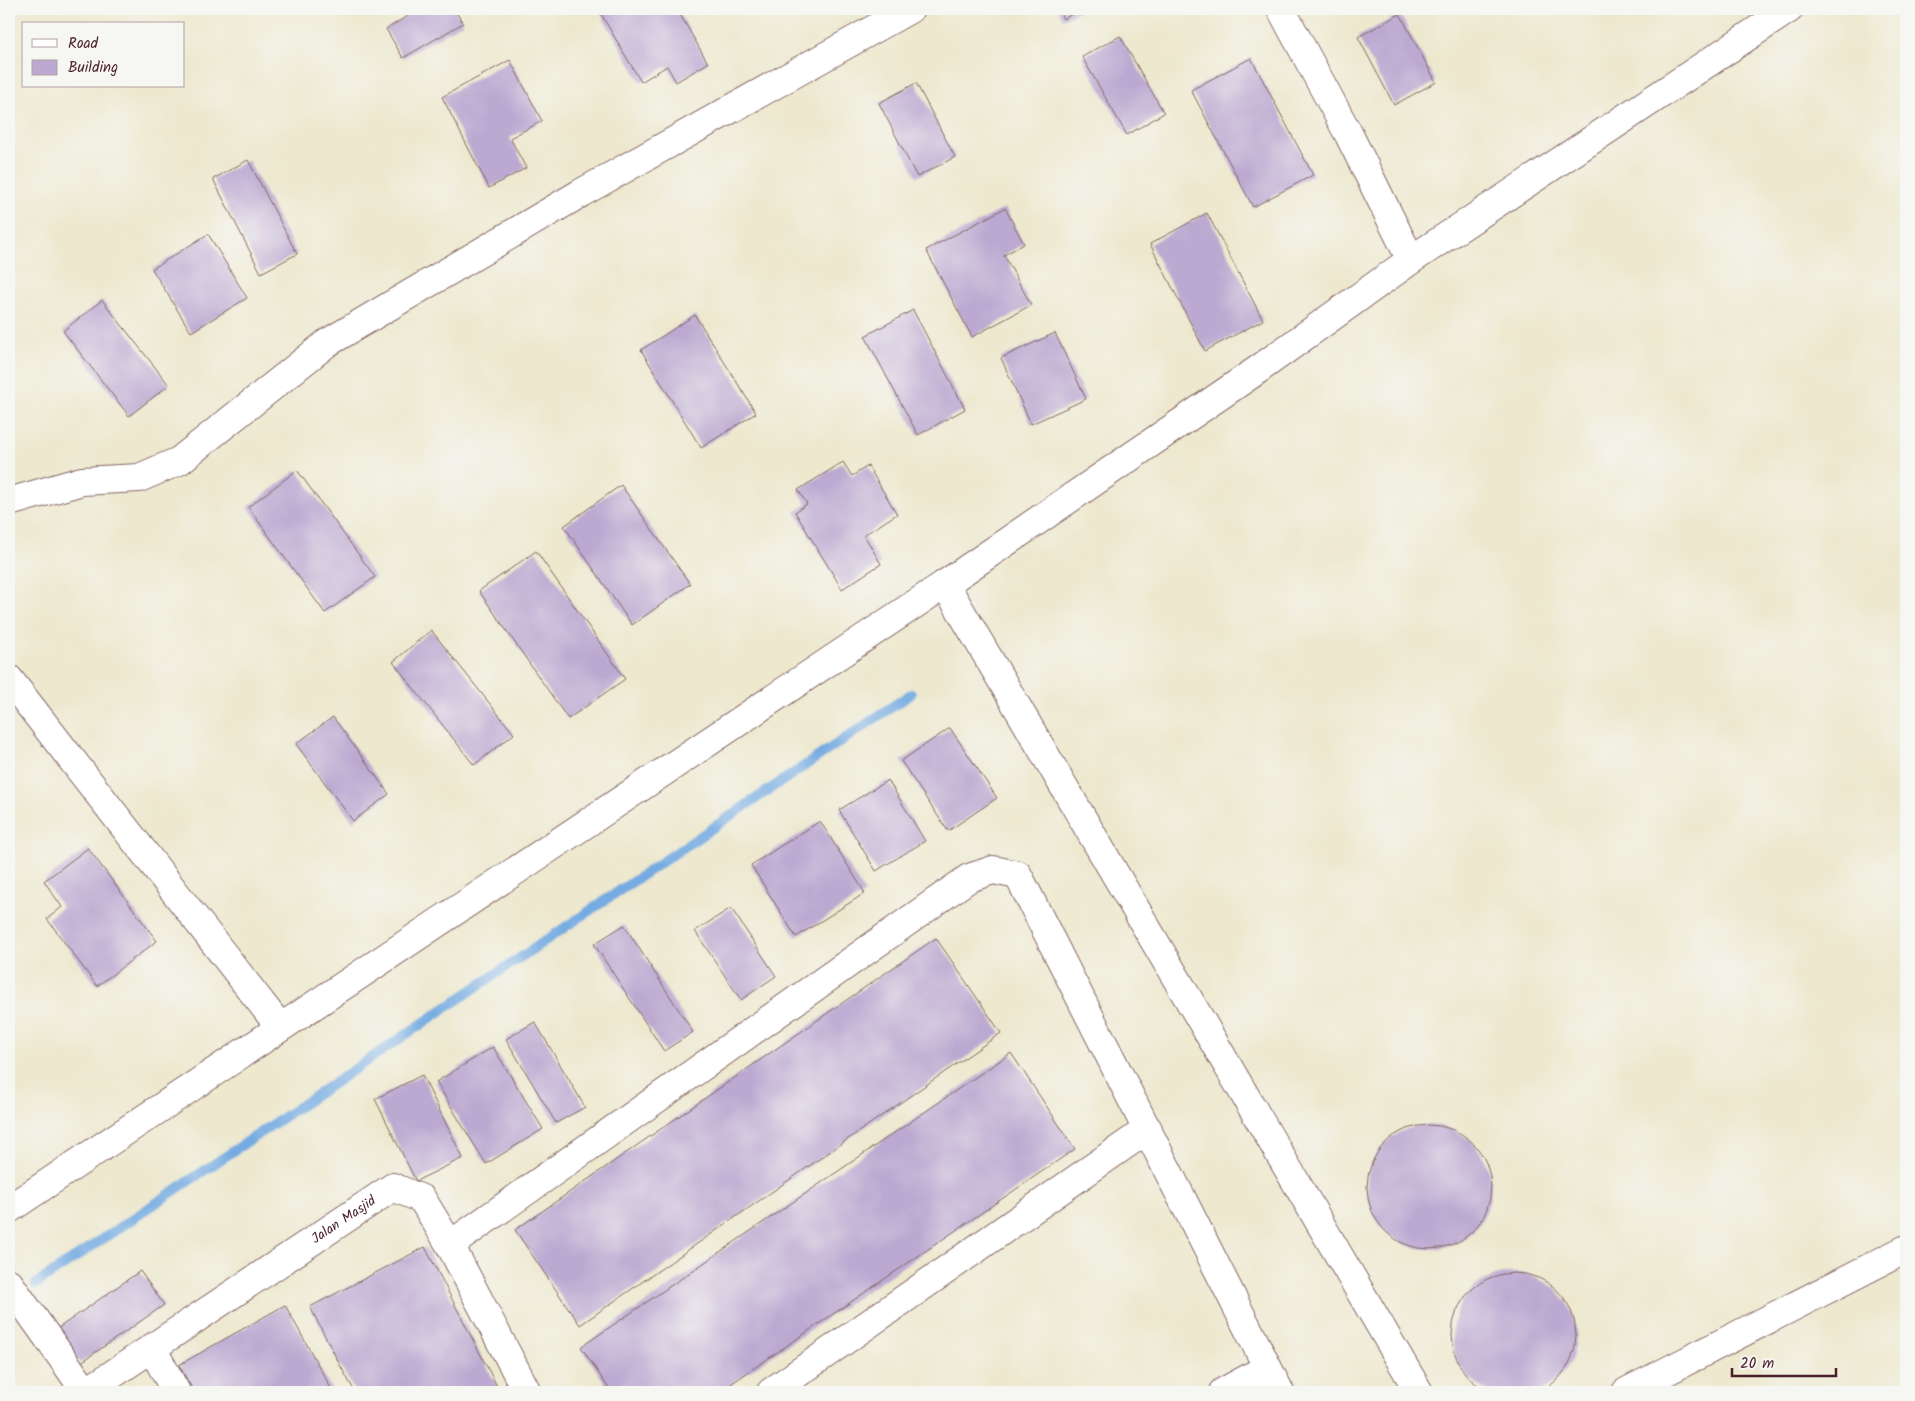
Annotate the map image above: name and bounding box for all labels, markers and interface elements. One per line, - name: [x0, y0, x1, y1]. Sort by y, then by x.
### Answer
- legend: [22, 22, 185, 88]
- text: Road: [68, 32, 99, 56]
- text: Building: [68, 56, 118, 80]
- street label: Jalan Masjid: [307, 1190, 381, 1249]
- scale bar: [1732, 1346, 1836, 1378]
- text: 20 m: [1740, 1352, 1774, 1376]

